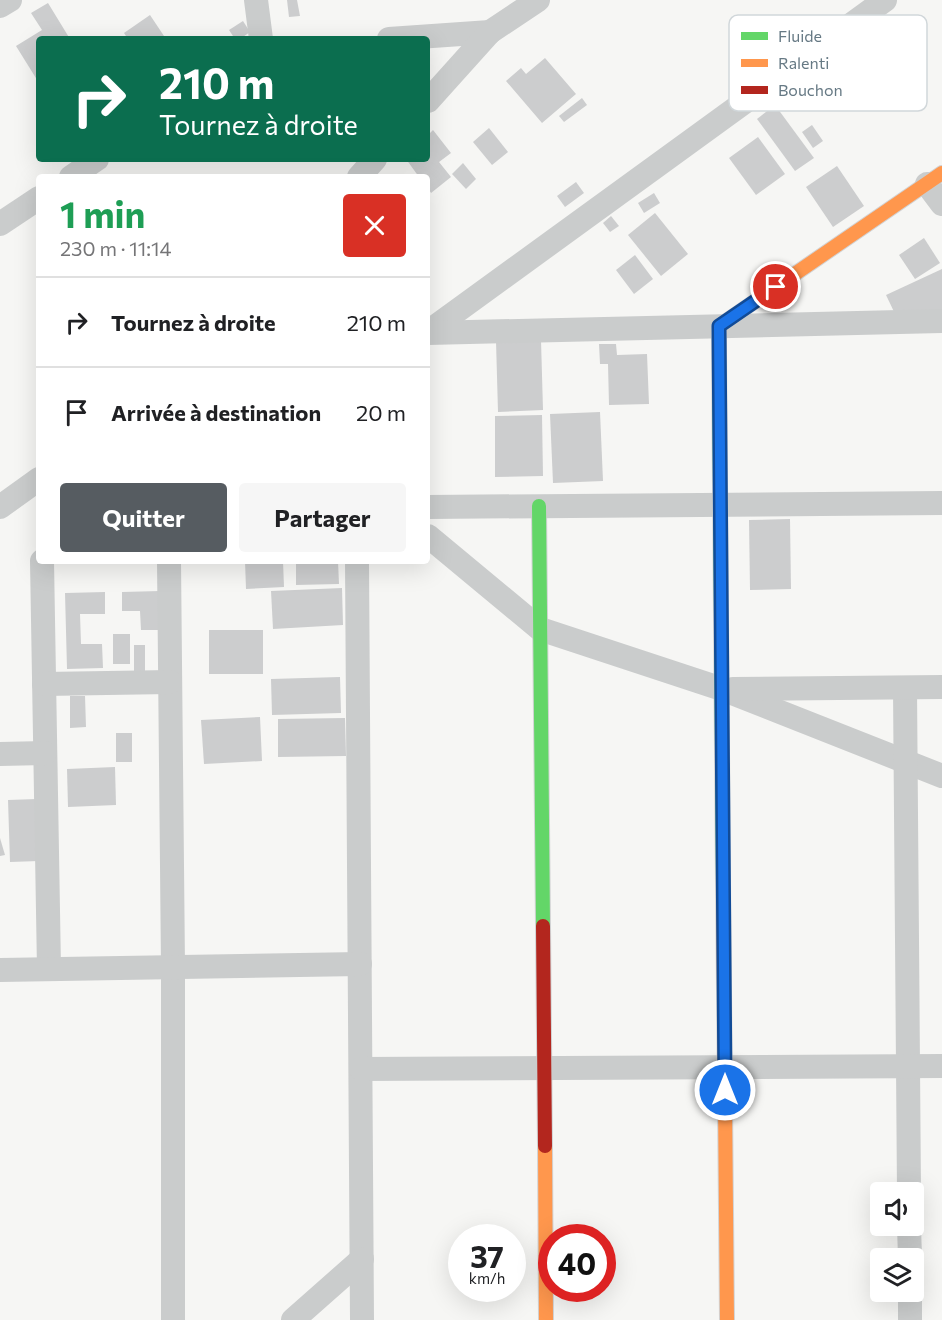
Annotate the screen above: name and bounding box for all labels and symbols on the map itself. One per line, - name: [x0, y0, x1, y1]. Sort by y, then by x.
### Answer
- legend: [729, 15, 927, 111]
- text: Fluide: [778, 26, 822, 45]
- text: Ralenti: [778, 53, 829, 72]
- text: Bouchon: [778, 80, 843, 99]
- pin: [750, 261, 801, 312]
- position arrow: [693, 1058, 757, 1122]
- speed limit sign: 40: [538, 1224, 616, 1302]

